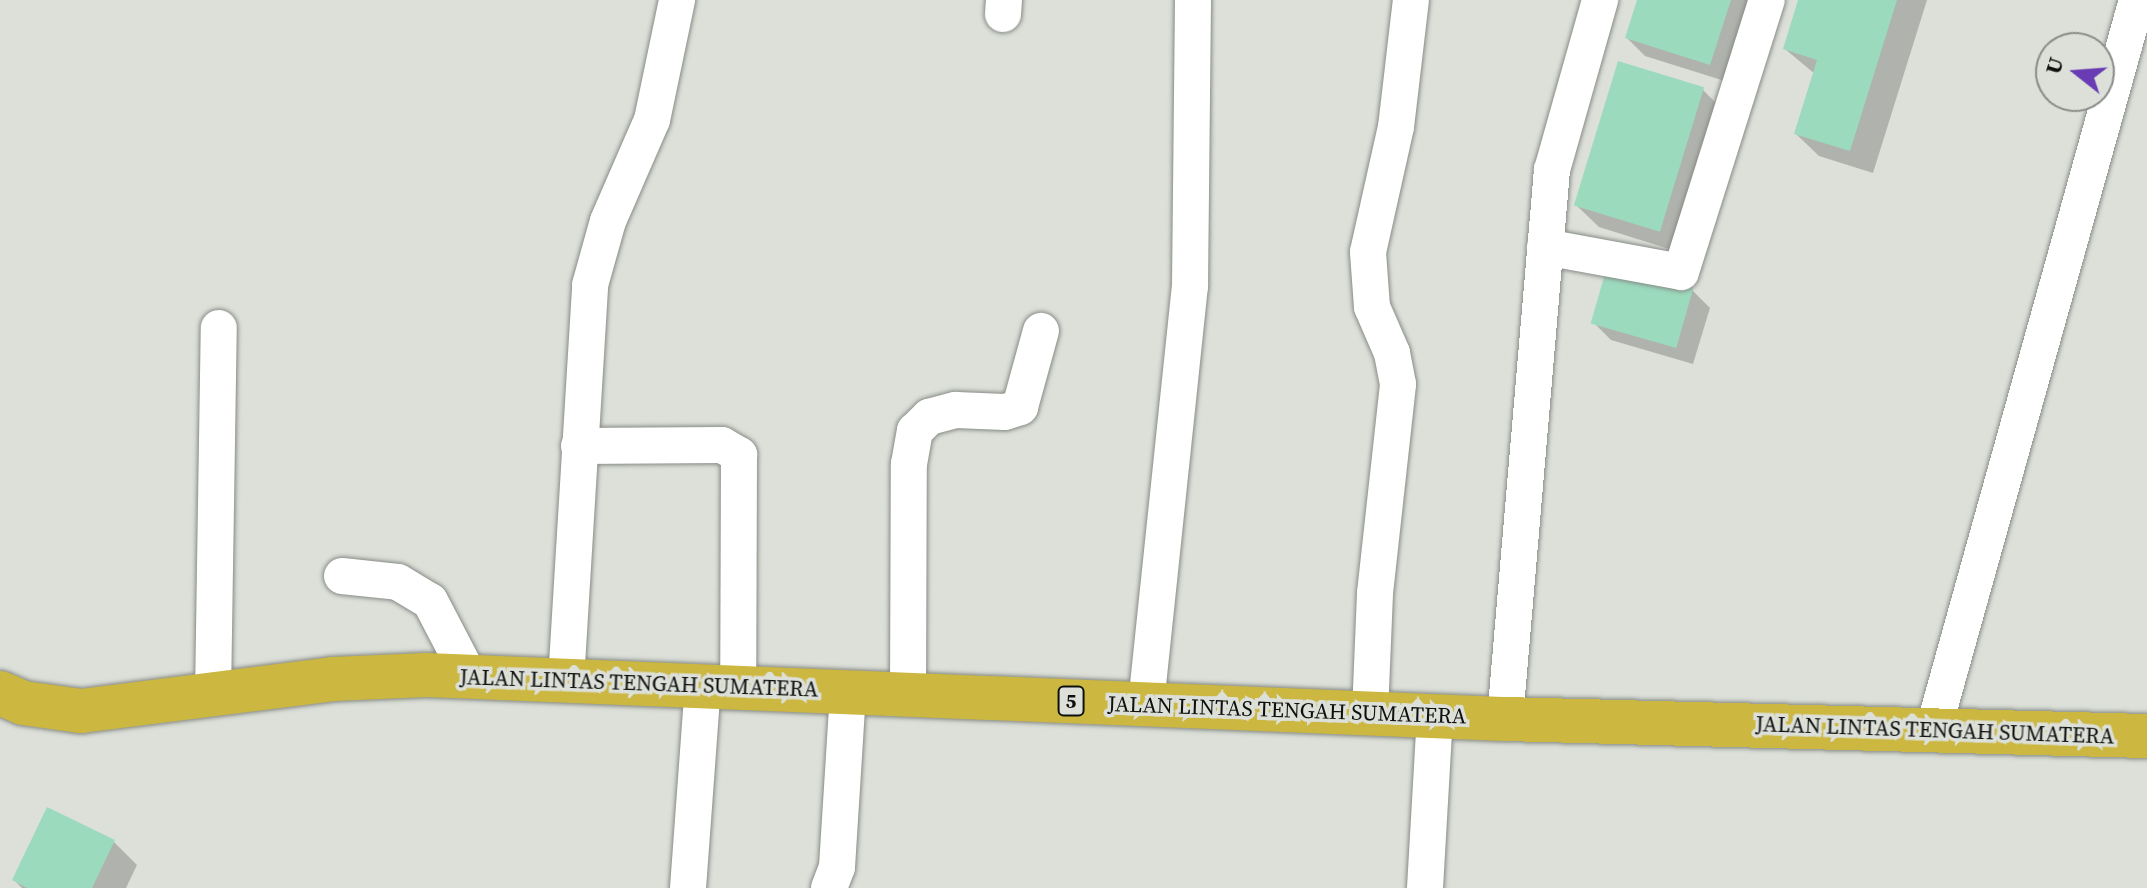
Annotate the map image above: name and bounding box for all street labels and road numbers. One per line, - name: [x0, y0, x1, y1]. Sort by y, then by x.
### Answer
- street label: JALAN LINTAS TENGAH SUMATERA: [459, 664, 819, 702]
- road number: 5: [1057, 685, 1085, 717]
- street label: JALAN LINTAS TENGAH SUMATERA: [1107, 691, 1467, 729]
- street label: JALAN LINTAS TENGAH SUMATERA: [1755, 711, 2115, 749]

